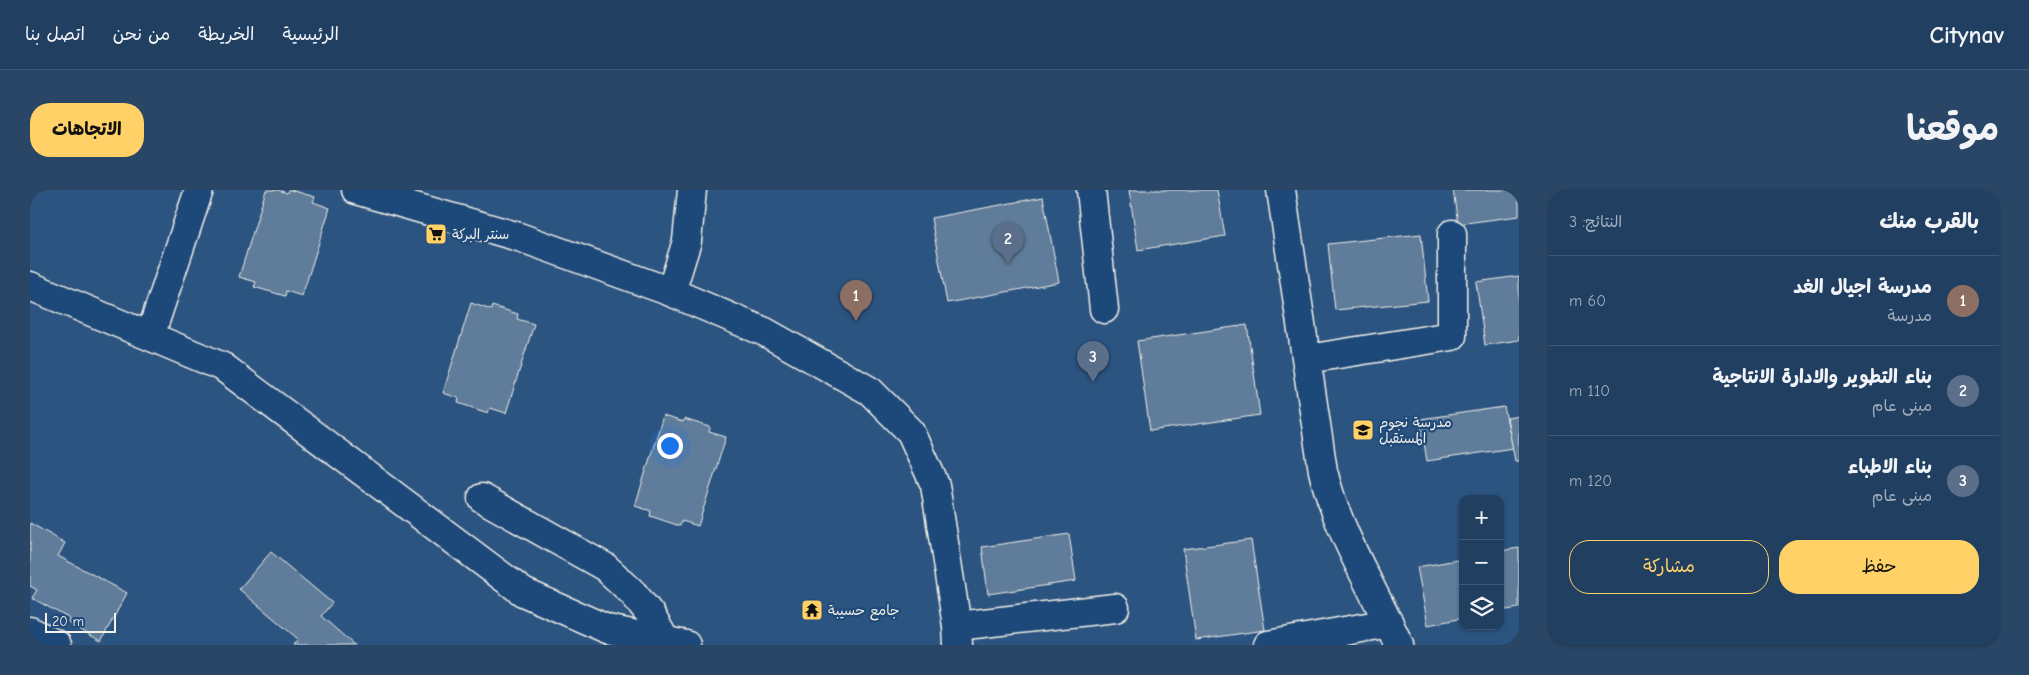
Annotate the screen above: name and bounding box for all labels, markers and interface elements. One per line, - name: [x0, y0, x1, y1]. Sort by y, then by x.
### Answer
- text: Citynav: [1929, 21, 2004, 49]
- text: اتصل بنا: [25, 24, 85, 45]
- text: من نحن: [113, 24, 170, 45]
- text: الخريطة: [198, 24, 254, 45]
- text: الرئيسية: [282, 24, 339, 45]
- button: الاتجاهات: [30, 103, 144, 157]
- text: موقعنا: [1906, 108, 1999, 149]
- text: بالقرب منك: [1879, 209, 1979, 233]
- text: النتائج: 3: [1569, 213, 1622, 231]
- supermarket icon: سنتر البركة: [424, 222, 448, 246]
- pin: 2: [992, 223, 1024, 264]
- place label: سنتر البركة: [452, 226, 509, 243]
- text: مدرسة اجيال الغد: [1793, 276, 1932, 298]
- pin: 1: [840, 280, 872, 321]
- text: 60 m: [1569, 292, 1606, 310]
- text: 1: [1960, 292, 1966, 310]
- text: مدرسة: [1887, 307, 1932, 325]
- pin: 3: [1077, 341, 1109, 382]
- text: بناء التطوير والادارة الانتاجية: [1713, 366, 1932, 388]
- text: 110 m: [1569, 382, 1610, 400]
- text: 2: [1959, 382, 1967, 400]
- text: مبنى عام: [1872, 397, 1932, 415]
- place label: مدرسة نجوم المستقبل: [1379, 414, 1452, 447]
- school or university icon: مدرسة نجوم المستقبل: [1351, 418, 1375, 442]
- your location: [657, 433, 683, 459]
- text: بناء الاطباء: [1848, 456, 1932, 478]
- text: 120 m: [1569, 472, 1612, 490]
- text: 3: [1959, 472, 1967, 490]
- text: مبنى عام: [1872, 487, 1932, 505]
- map controls: [1459, 495, 1504, 630]
- button: +: [1459, 495, 1504, 540]
- button: −: [1459, 540, 1504, 585]
- button: مشاركة: [1569, 540, 1769, 594]
- button: حفظ: [1779, 540, 1979, 594]
- button: layers: [1459, 585, 1504, 630]
- temple icon: جامع حسيبة: [800, 598, 824, 622]
- place label: جامع حسيبة: [828, 602, 900, 621]
- scale bar: [45, 610, 116, 633]
- text: 20 m: [52, 613, 84, 630]

